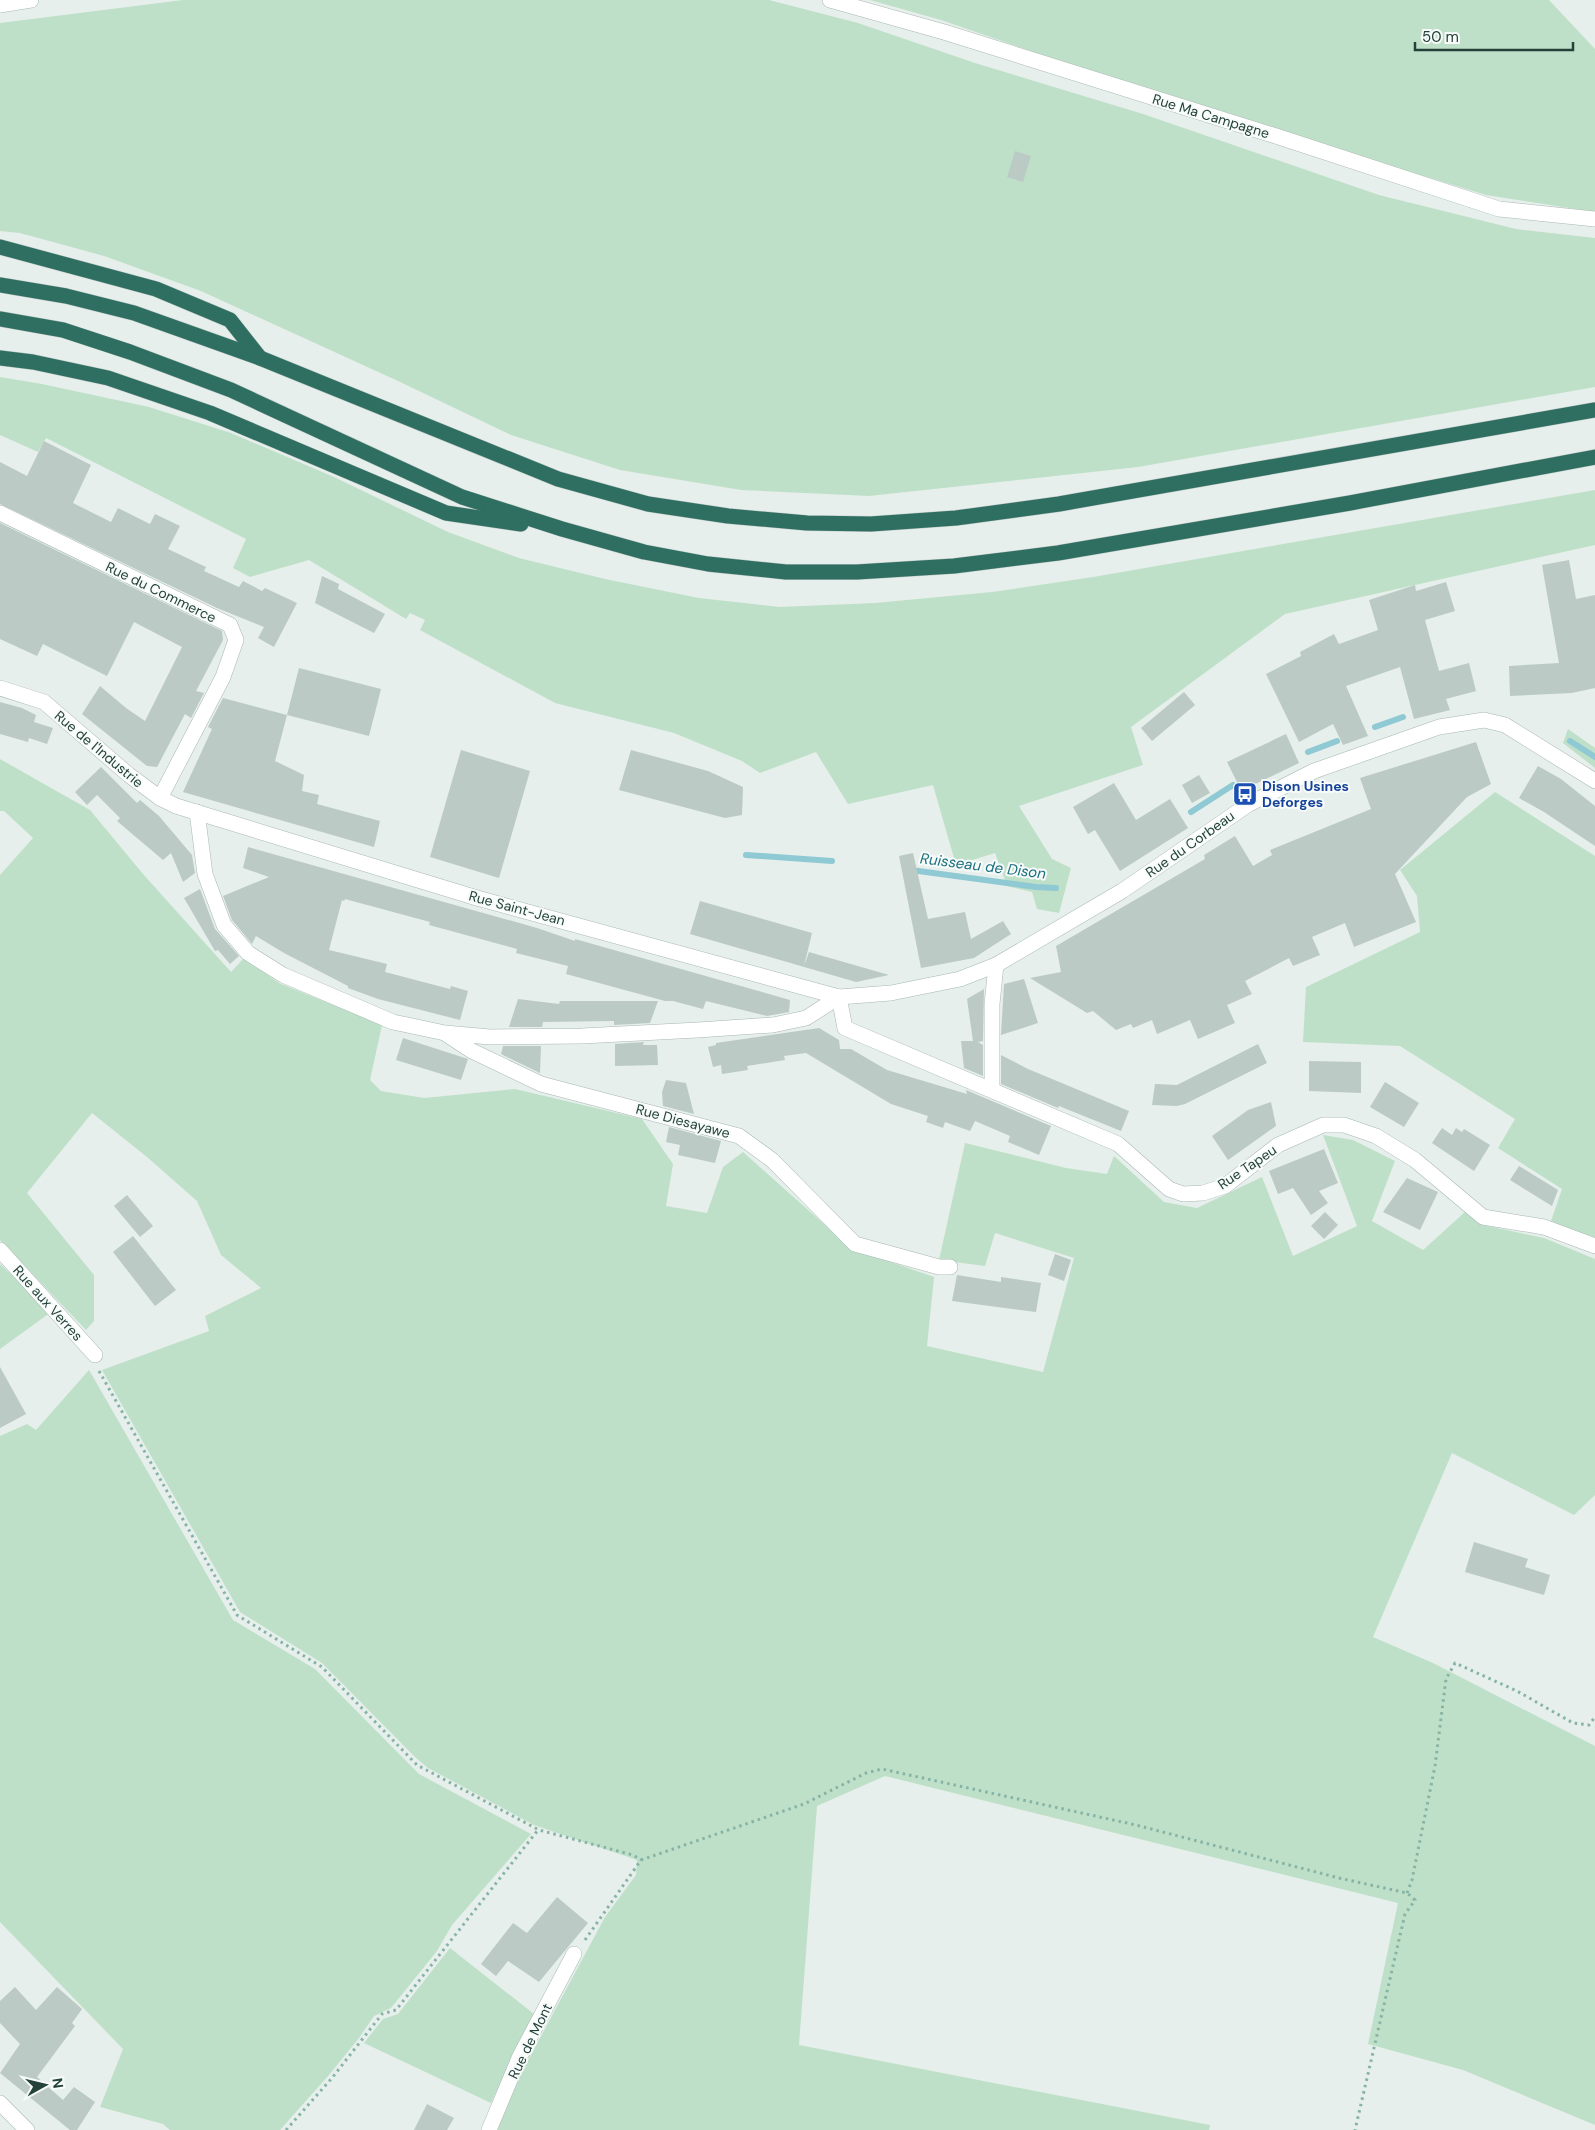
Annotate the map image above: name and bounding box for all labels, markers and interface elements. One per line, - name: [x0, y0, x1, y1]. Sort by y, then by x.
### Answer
- scale bar: [1415, 20, 1572, 52]
- text: 50 m: [1422, 27, 1459, 47]
- street label: Rue Ma Campagne: [1150, 90, 1272, 142]
- street label: Rue du Commerce: [103, 557, 219, 627]
- street label: Rue de l'Industrie: [51, 707, 147, 791]
- place label: Dison Usines Deforges: [1262, 777, 1349, 811]
- bus stop icon: Dison Usines Deforges: [1232, 781, 1258, 807]
- street label: Rue du Corbeau: [1142, 807, 1238, 881]
- water label: Ruisseau de Dison: [919, 848, 1047, 884]
- street label: Rue Saint-Jean: [467, 887, 567, 929]
- street label: Rue Diesayawe: [634, 1100, 732, 1142]
- street label: Rue Tapeu: [1214, 1141, 1280, 1193]
- street label: Rue aux Verres: [9, 1261, 87, 1345]
- street label: Rue de Mont: [504, 2000, 556, 2082]
- north arrow: [20, 2060, 70, 2110]
- text: N: [48, 2077, 67, 2090]

